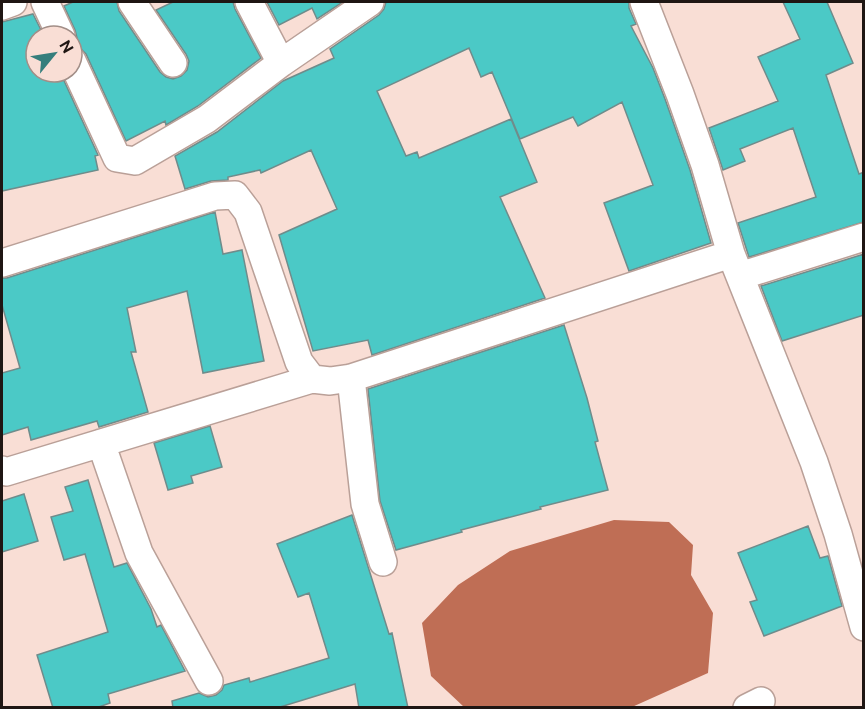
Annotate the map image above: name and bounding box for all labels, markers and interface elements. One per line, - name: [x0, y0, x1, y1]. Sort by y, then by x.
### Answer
- north arrow: [24, 24, 84, 84]
- text: N: [56, 37, 78, 56]

